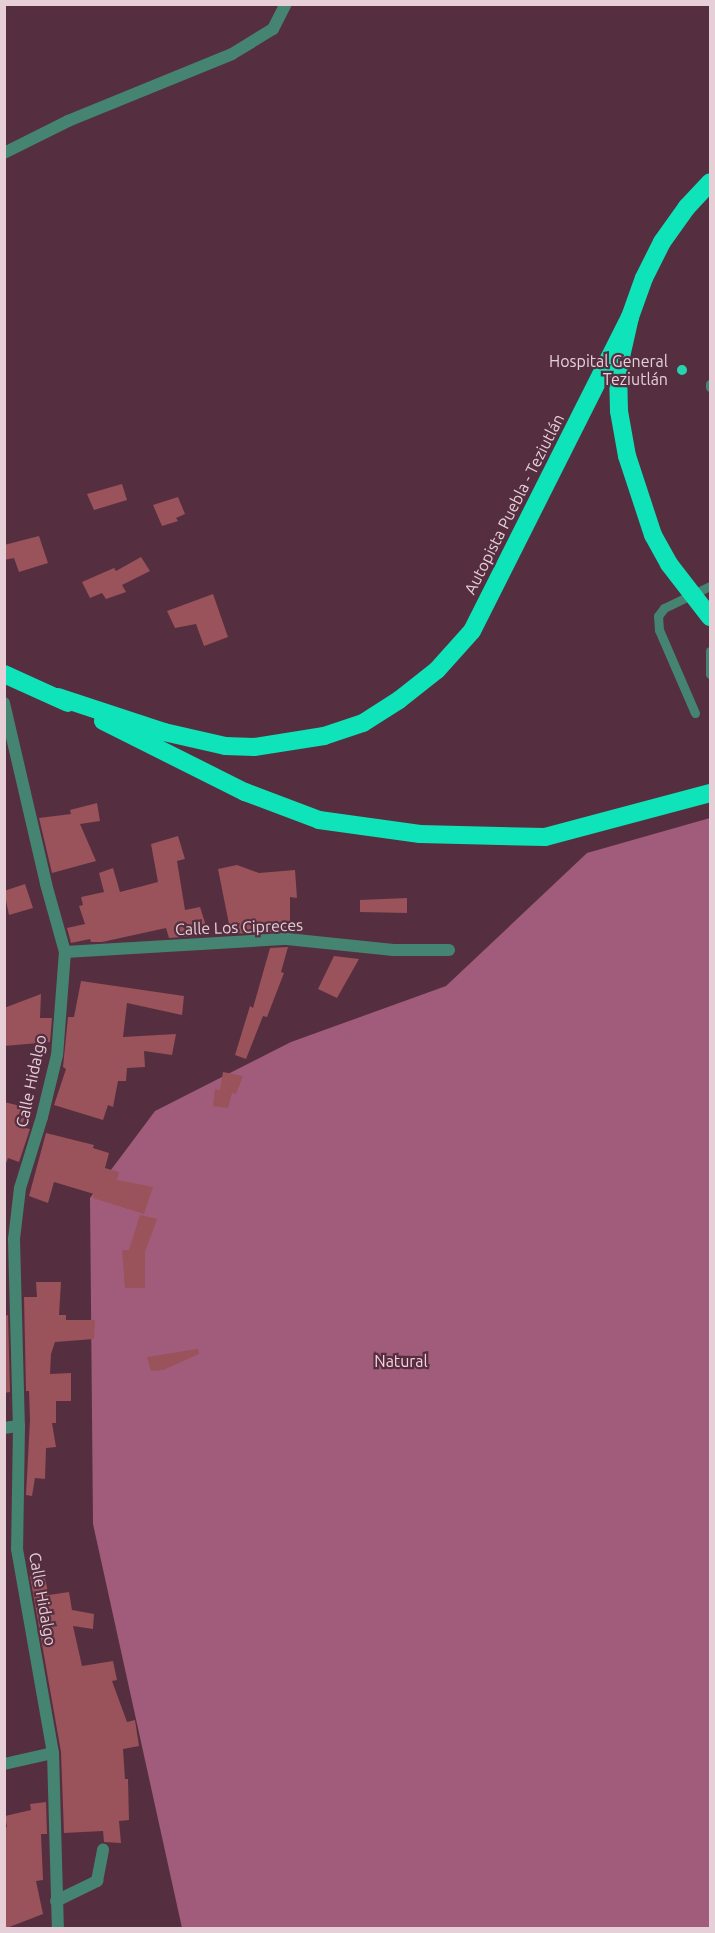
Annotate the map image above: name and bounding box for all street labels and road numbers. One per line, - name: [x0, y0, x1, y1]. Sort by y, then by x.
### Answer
- street label: Autopista Puebla - Teziutlán: [460, 411, 568, 597]
- street label: Calle Los Cipreces: [175, 915, 303, 939]
- street label: Calle Hidalgo: [12, 1033, 50, 1129]
- street label: Calle Hidalgo: [25, 1551, 61, 1647]

